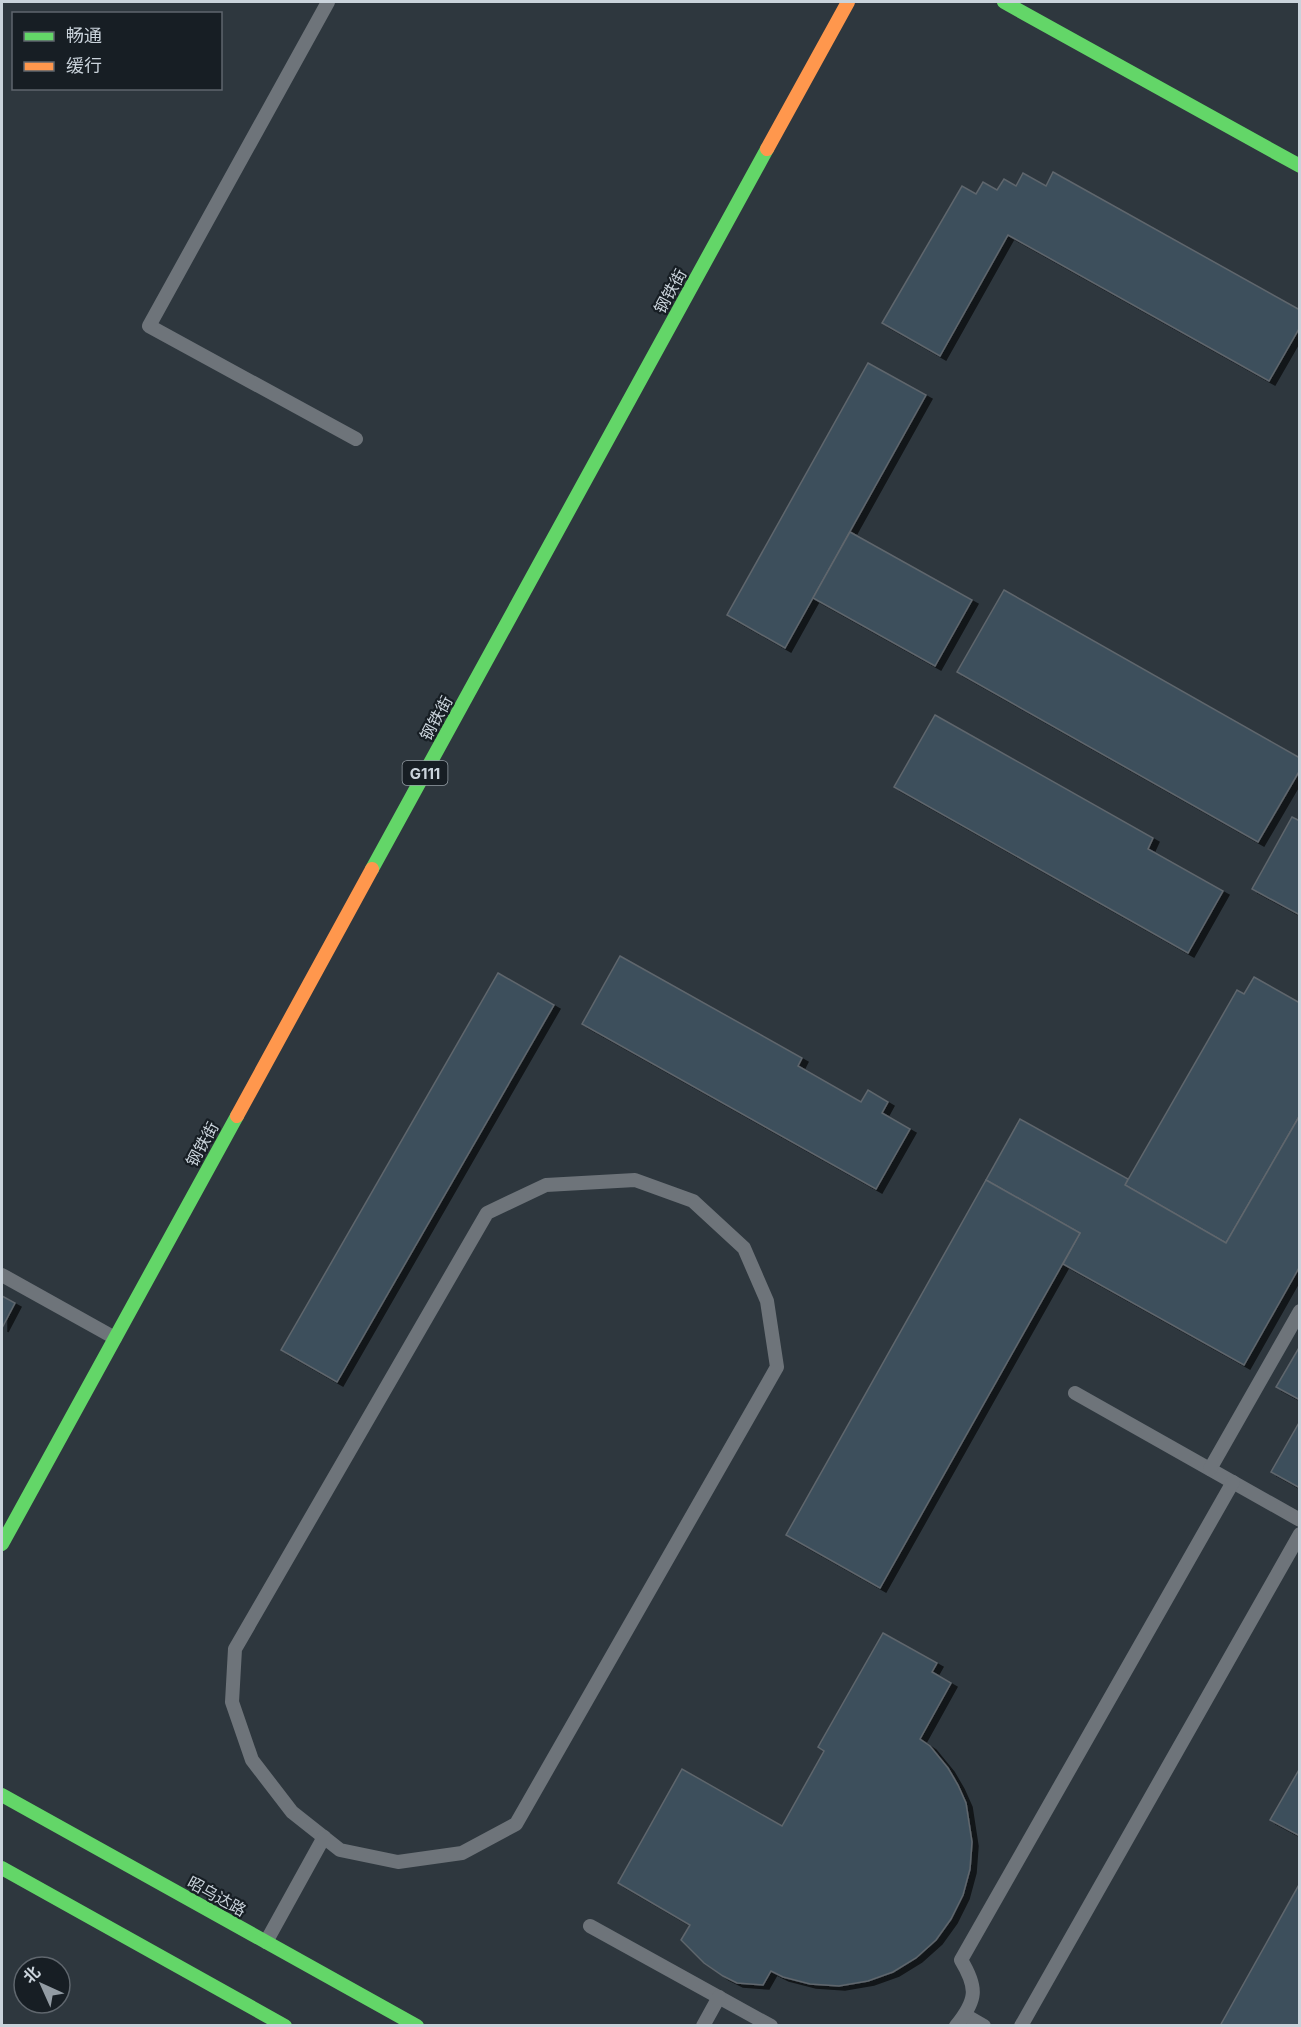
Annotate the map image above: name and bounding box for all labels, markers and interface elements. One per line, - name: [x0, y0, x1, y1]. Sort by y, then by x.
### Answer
- legend: [12, 12, 222, 90]
- text: 畅通: [66, 25, 102, 46]
- text: 缓行: [66, 55, 102, 76]
- street label: 钢铁街: [650, 265, 690, 317]
- street label: 钢铁街: [416, 692, 456, 744]
- road number: G111: [402, 761, 448, 785]
- street label: 钢铁街: [182, 1118, 222, 1170]
- street label: 昭乌达路: [184, 1872, 250, 1920]
- north arrow: [12, 1955, 72, 2015]
- text: 北: [19, 1962, 44, 1987]

